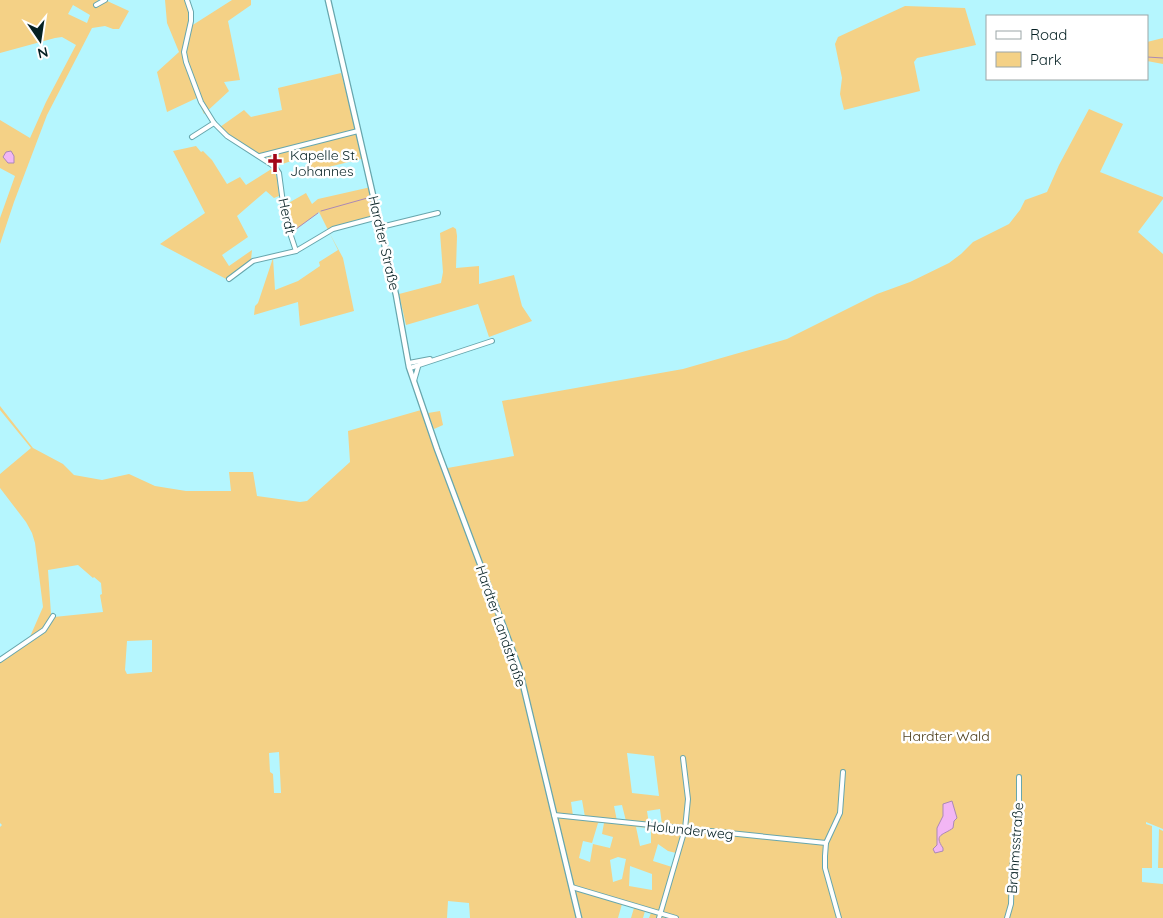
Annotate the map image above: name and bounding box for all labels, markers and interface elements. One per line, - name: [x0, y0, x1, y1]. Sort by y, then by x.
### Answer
- north arrow: [15, 15, 65, 65]
- legend: [986, 15, 1148, 80]
- text: Road: [1030, 25, 1067, 44]
- text: N: [36, 43, 50, 63]
- text: Park: [1030, 50, 1062, 69]
- place label: Kapelle St. Johannes: [290, 146, 358, 180]
- church icon: Kapelle St. Johannes: [264, 152, 286, 174]
- street label: Hardter Straße: [364, 194, 404, 292]
- street label: Herdt: [274, 196, 300, 236]
- street label: Hardter Landstraße: [472, 563, 530, 689]
- park label: Hardter Wald: [902, 727, 990, 745]
- street label: Brahmsstraße: [1003, 802, 1027, 894]
- street label: Holunderweg: [646, 816, 734, 844]

